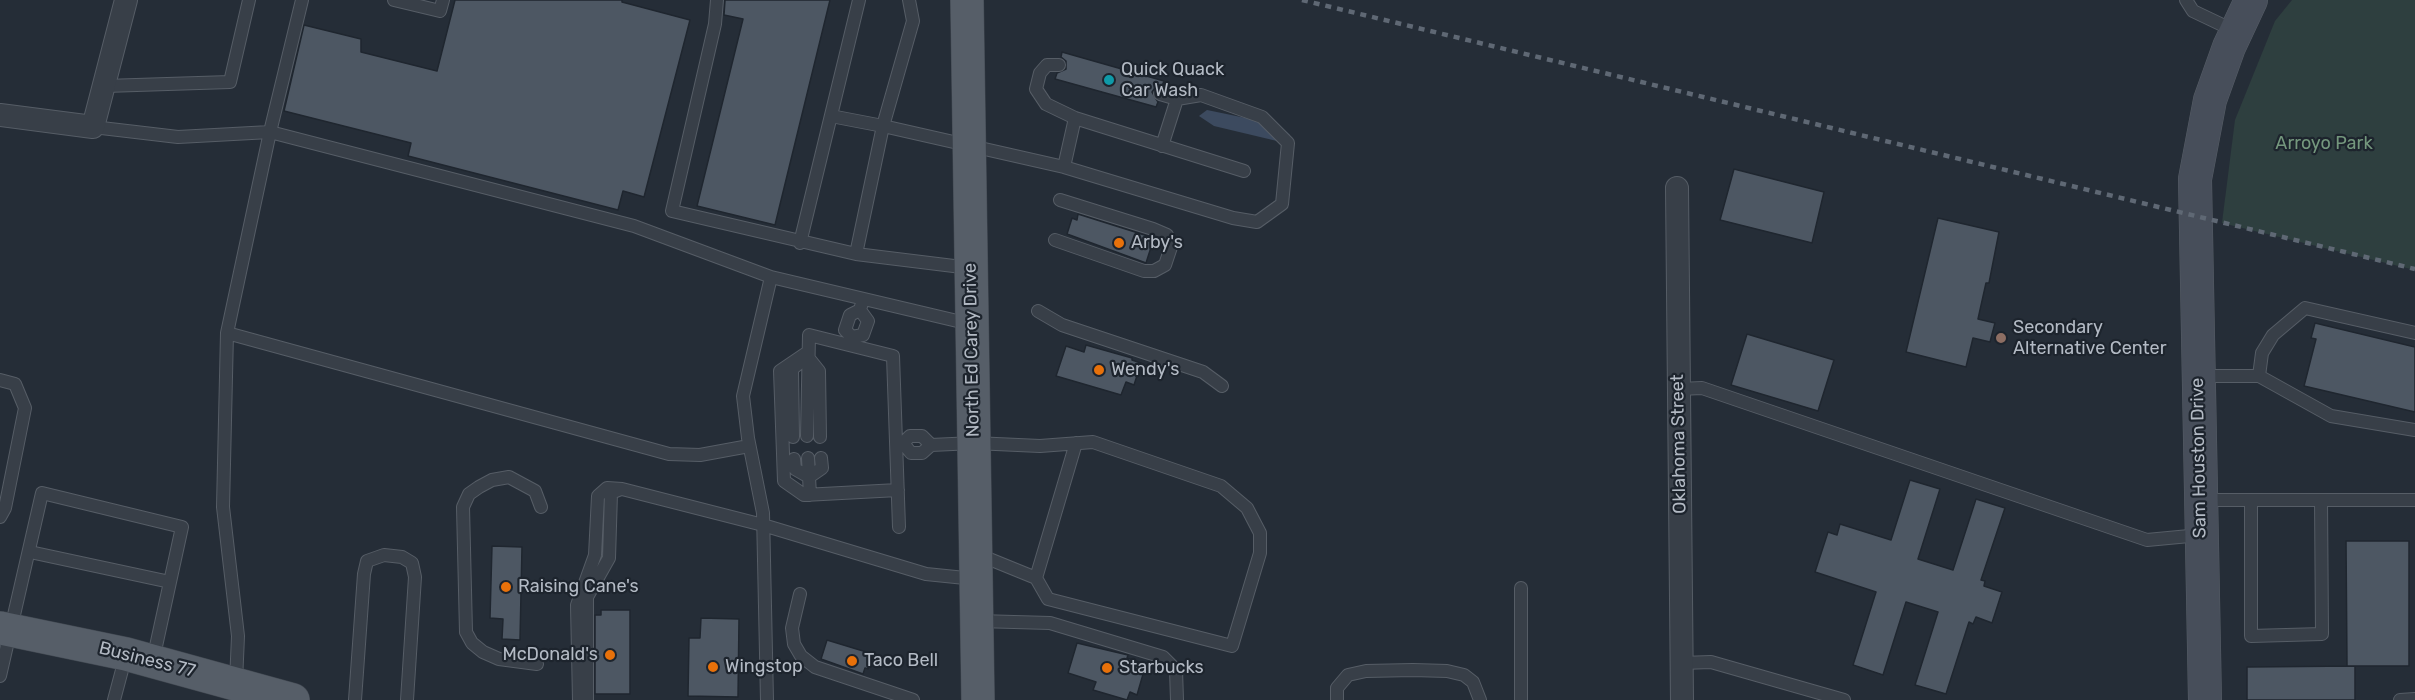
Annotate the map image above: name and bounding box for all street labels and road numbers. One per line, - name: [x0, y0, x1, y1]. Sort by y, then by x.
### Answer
- street label: North Ed Carey Drive: [960, 263, 984, 437]
- street label: Oklahoma Street: [1667, 374, 1691, 514]
- street label: Sam Houston Drive: [2187, 377, 2211, 539]
- street label: Business 77: [97, 638, 197, 682]

